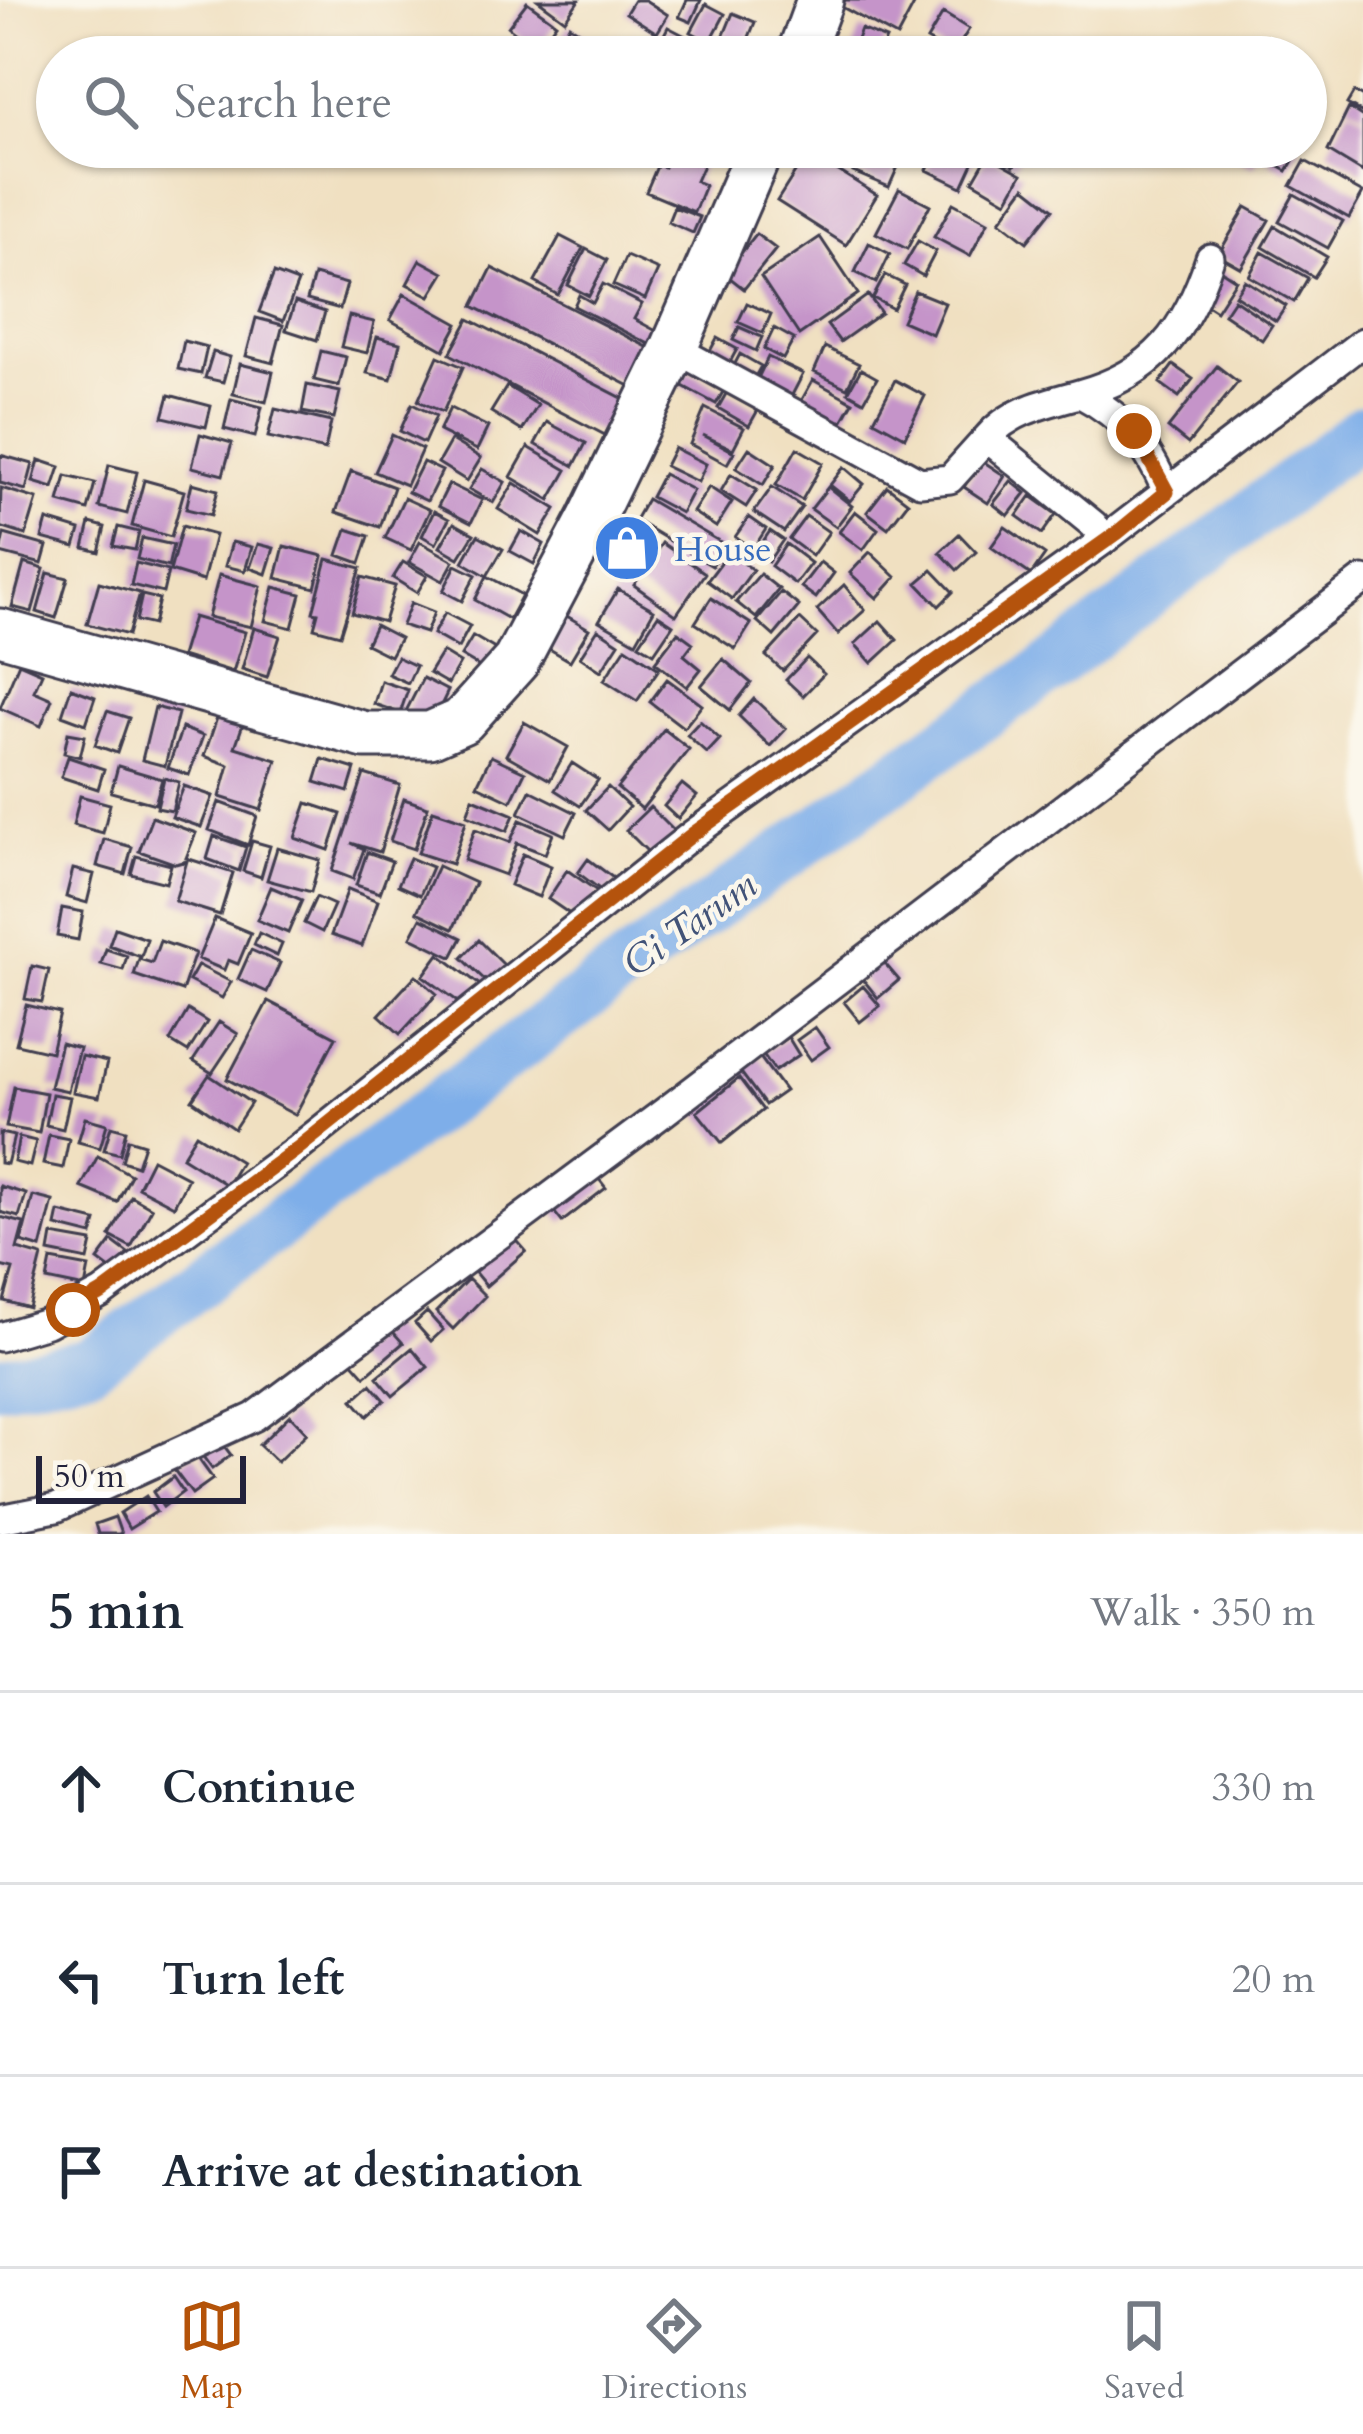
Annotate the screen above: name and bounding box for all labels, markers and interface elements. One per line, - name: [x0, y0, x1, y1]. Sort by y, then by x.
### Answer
- search box: [36, 36, 1327, 168]
- icon: search: [78, 69, 144, 135]
- text: Search here: [174, 72, 392, 133]
- route end: [1107, 404, 1161, 458]
- shop icon: House: [592, 513, 662, 583]
- place label: House: [674, 525, 772, 574]
- water label: Ci Tarum: [612, 859, 767, 990]
- route start: [46, 1283, 100, 1337]
- scale bar: [36, 1450, 246, 1503]
- text: 50 m: [54, 1454, 125, 1499]
- text: 5 min: [48, 1577, 184, 1647]
- text: Walk · 350 m: [1090, 1586, 1315, 1639]
- icon: ahead: [48, 1755, 114, 1821]
- text: Continue: [162, 1757, 356, 1818]
- text: 330 m: [1212, 1761, 1315, 1814]
- icon: left: [48, 1947, 114, 2013]
- text: Turn left: [162, 1949, 344, 2010]
- text: 20 m: [1232, 1953, 1315, 2006]
- icon: arrive: [48, 2139, 114, 2205]
- text: Arrive at destination: [162, 2141, 582, 2202]
- tab: Map: [179, 2293, 245, 2410]
- tab: Directions: [602, 2293, 747, 2410]
- tab: Saved: [1104, 2293, 1184, 2410]

